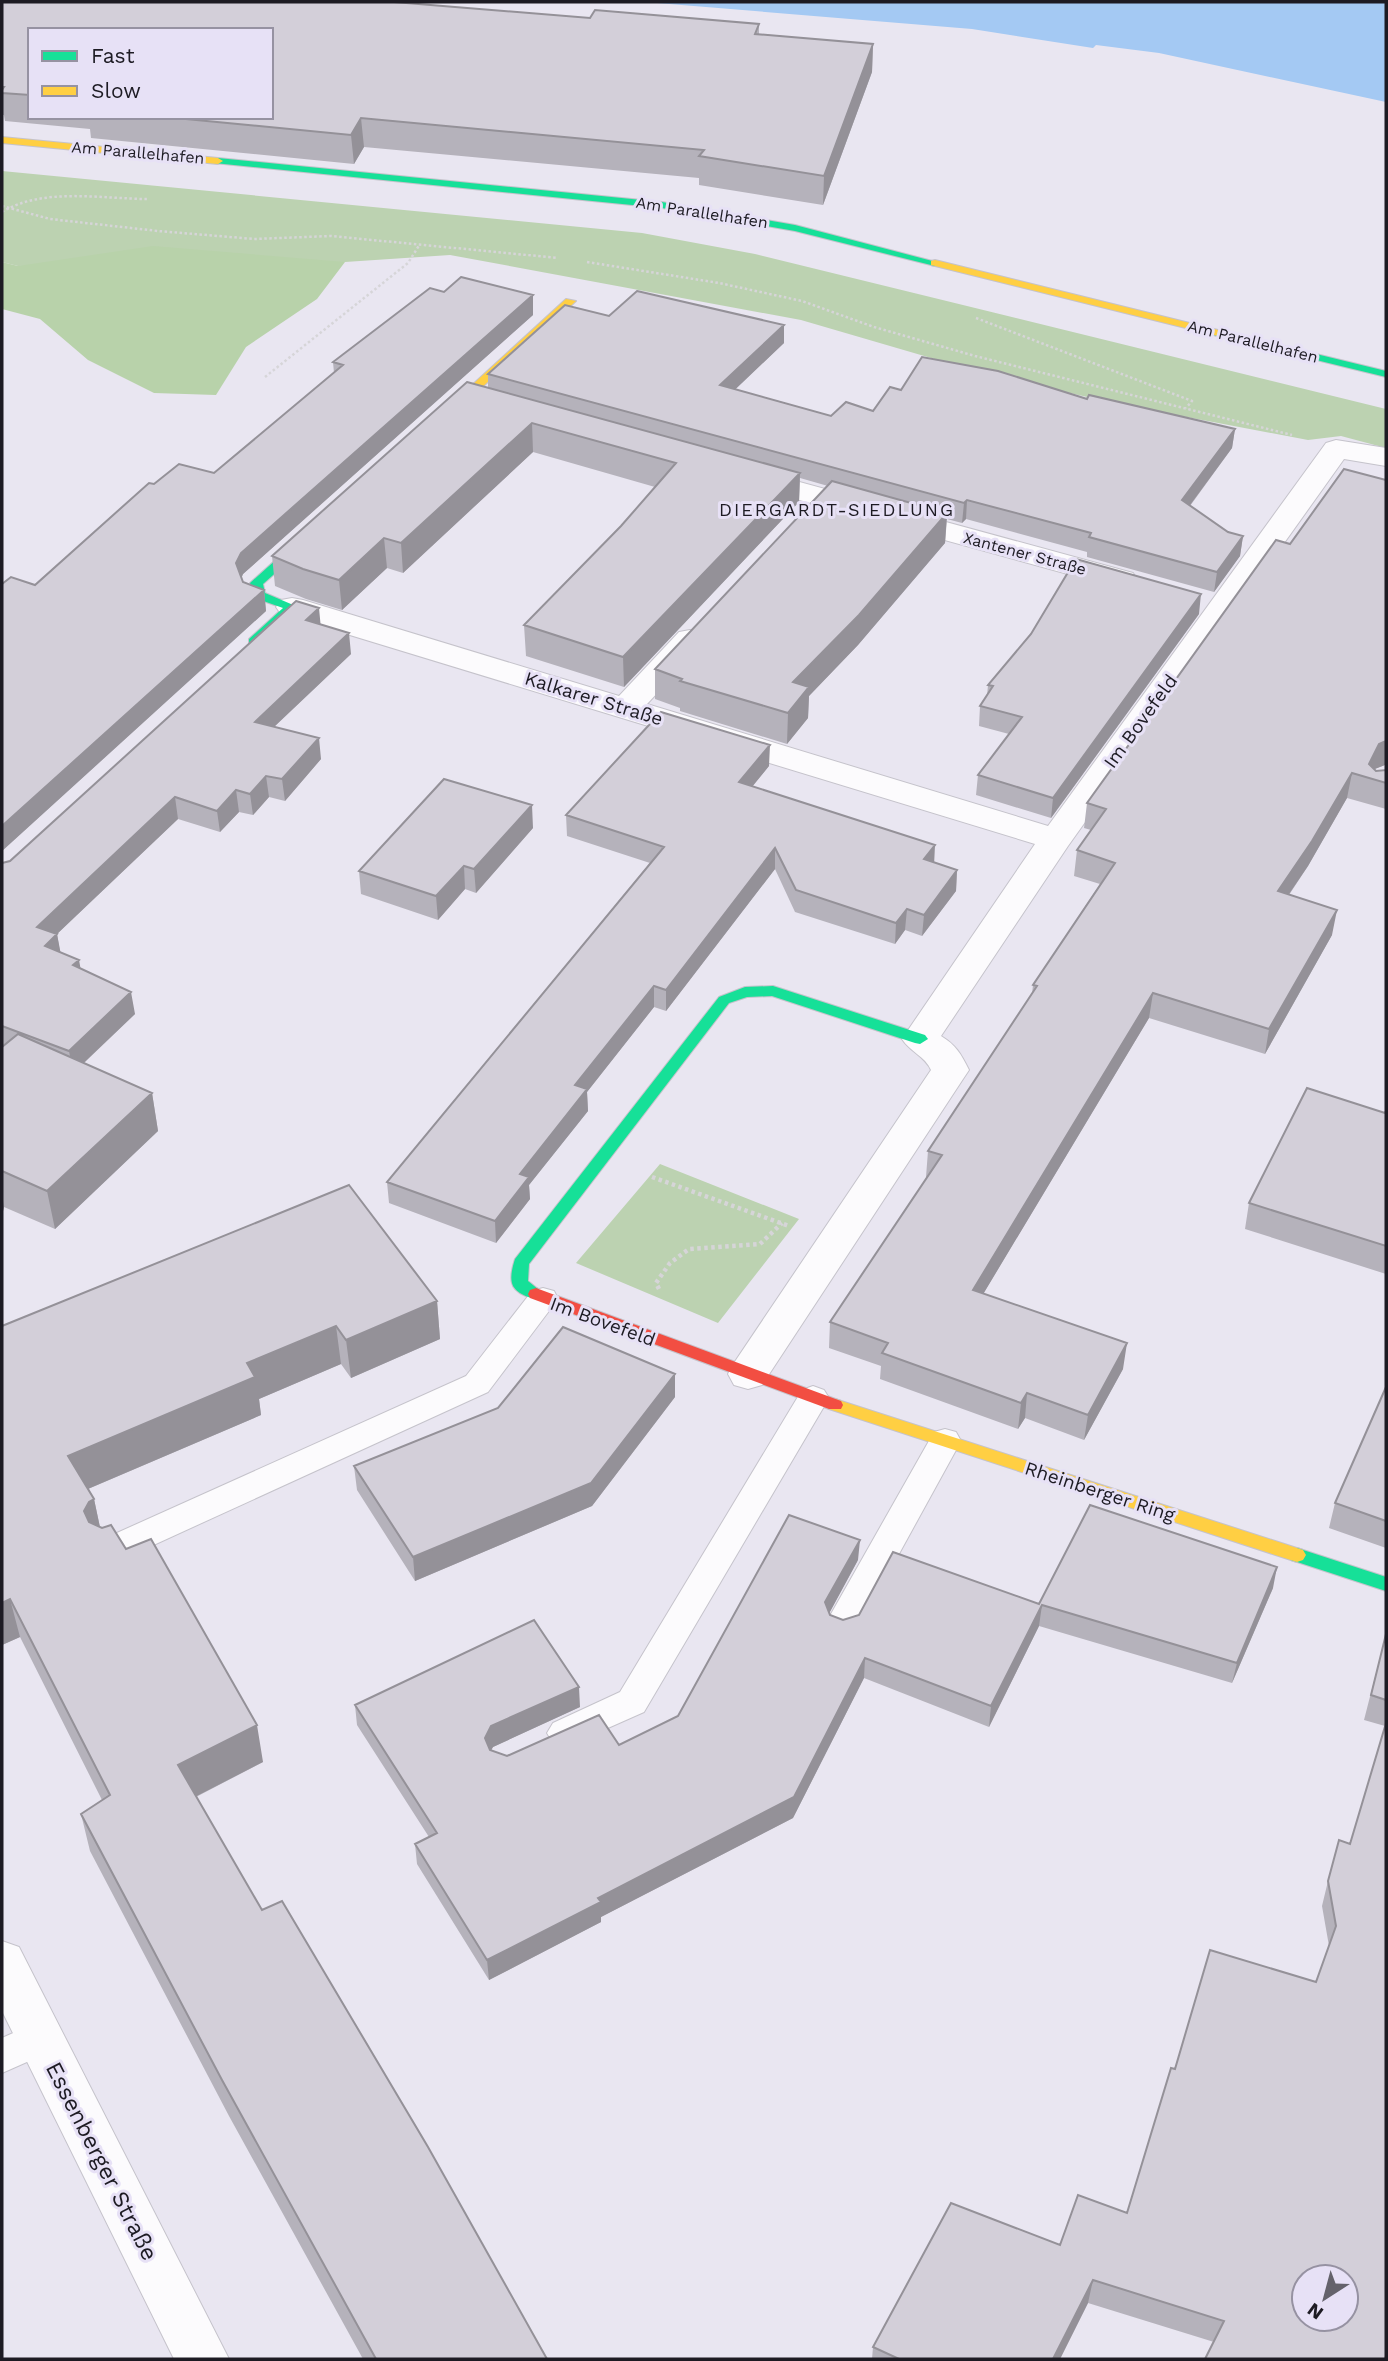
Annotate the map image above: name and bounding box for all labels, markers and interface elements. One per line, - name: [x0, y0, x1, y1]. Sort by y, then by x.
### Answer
- legend: [28, 28, 273, 119]
- text: Fast: [91, 43, 135, 68]
- text: Slow: [91, 78, 141, 103]
- street label: Am Parallelhafen: [71, 137, 205, 168]
- street label: Am Parallelhafen: [635, 193, 769, 232]
- street label: Am Parallelhafen: [1186, 316, 1320, 367]
- district label: DIERGARDT-SIEDLUNG: [719, 499, 955, 520]
- street label: Xantener Straße: [961, 528, 1088, 579]
- street label: Kalkarer Straße: [522, 667, 666, 730]
- street label: Im Bovefeld: [1099, 670, 1182, 773]
- street label: Im Bovefeld: [547, 1292, 659, 1351]
- street label: Rheinberger Ring: [1022, 1456, 1179, 1527]
- street label: Essenberger Straße: [40, 2058, 163, 2265]
- north arrow: [1290, 2263, 1360, 2333]
- text: N: [1303, 2298, 1328, 2325]

